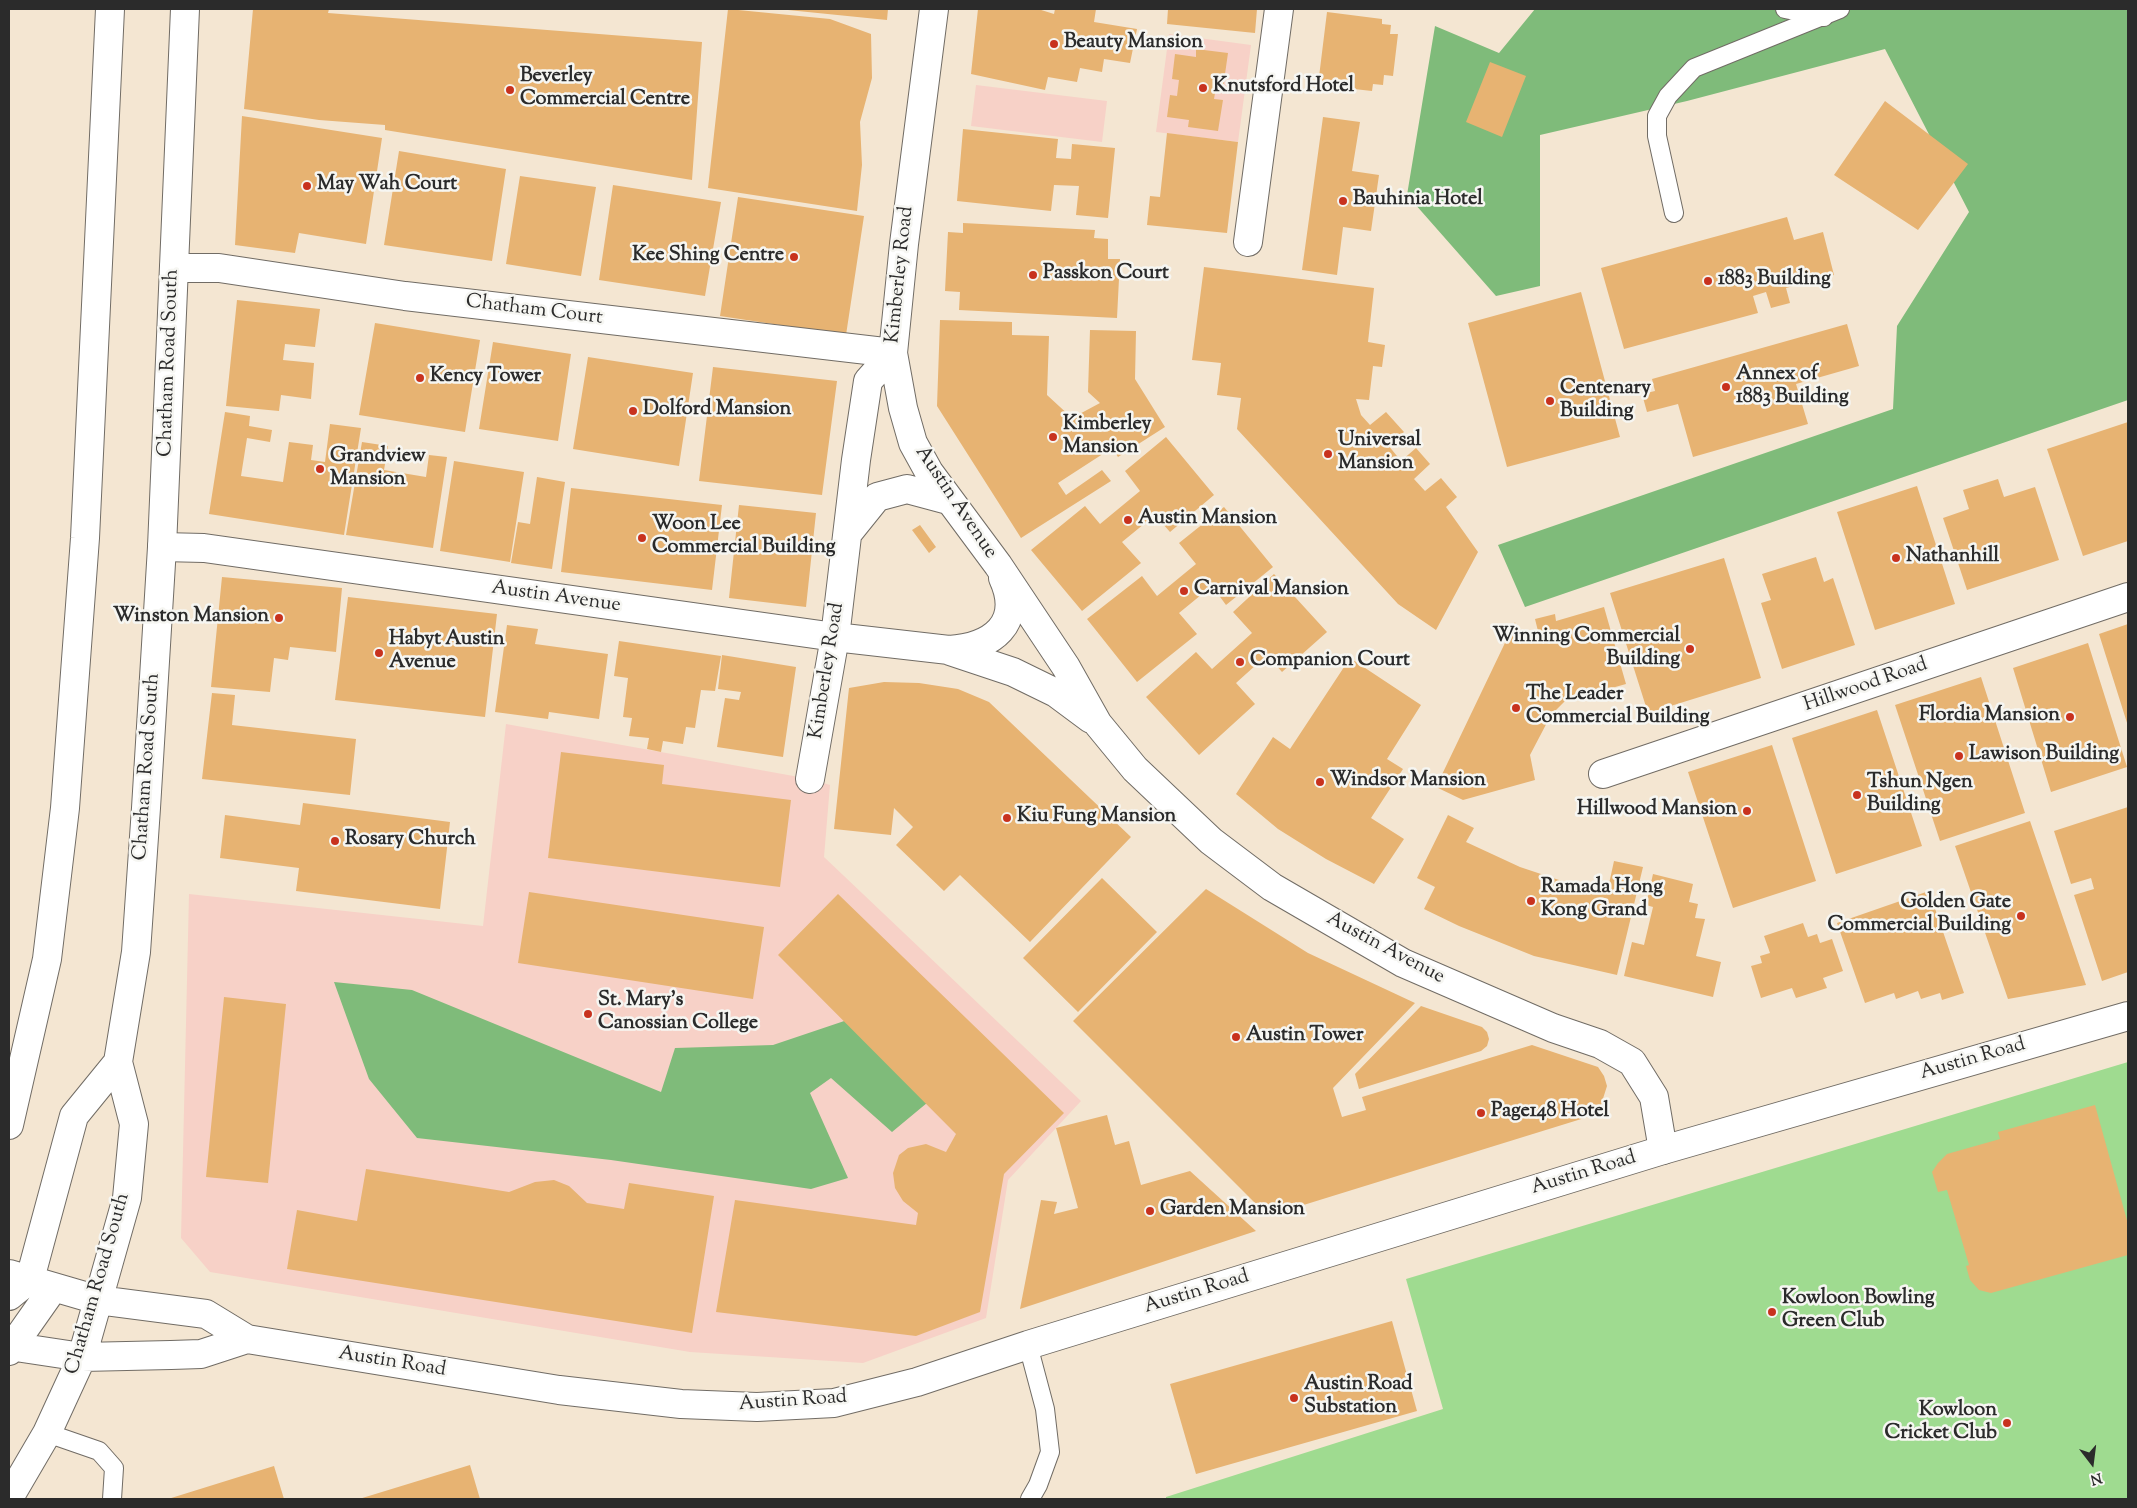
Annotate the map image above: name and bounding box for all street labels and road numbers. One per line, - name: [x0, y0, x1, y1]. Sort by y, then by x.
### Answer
- street label: Kimberley Road: [882, 205, 920, 345]
- street label: Chatham Road South: [155, 269, 185, 457]
- street label: Chatham Court: [464, 291, 604, 331]
- street label: Austin Avenue: [909, 442, 1001, 564]
- street label: Austin Avenue: [490, 577, 622, 619]
- street label: Kimberley Road: [805, 601, 851, 741]
- street label: Hillwood Road: [1801, 654, 1931, 718]
- street label: Chatham Road South: [129, 673, 167, 861]
- street label: Austin Avenue: [1322, 908, 1448, 990]
- street label: Austin Road: [1918, 1034, 2028, 1086]
- street label: Austin Road: [1529, 1147, 1639, 1201]
- street label: Chatham Road South: [62, 1190, 136, 1378]
- street label: Austin Road: [1142, 1266, 1252, 1320]
- street label: Austin Road: [337, 1343, 447, 1383]
- street label: Austin Road: [738, 1386, 848, 1418]

